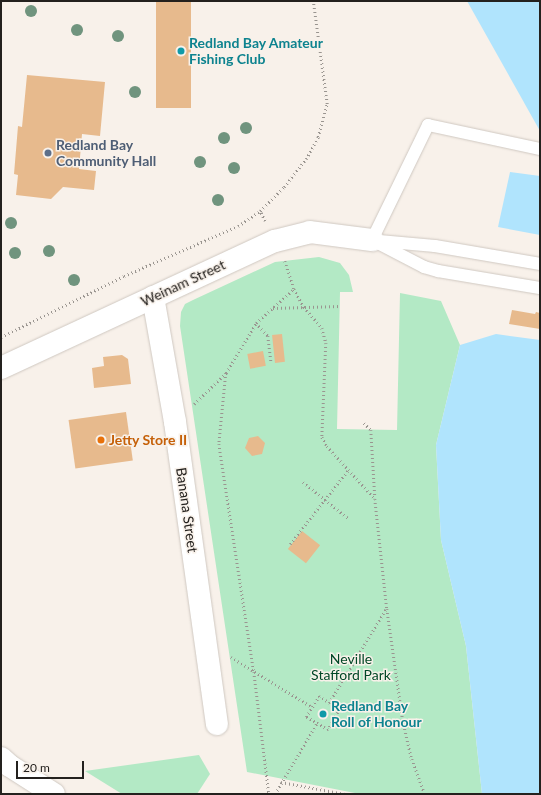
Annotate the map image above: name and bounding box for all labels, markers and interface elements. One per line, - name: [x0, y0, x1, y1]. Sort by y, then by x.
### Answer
- place label: Redland Bay Amateur Fishing Club: [189, 35, 324, 68]
- marker: Redland Bay Amateur Fishing Club: [176, 46, 186, 56]
- place label: Redland Bay Community Hall: [56, 137, 157, 170]
- marker: Redland Bay Community Hall: [43, 148, 53, 158]
- street label: Weinam Street: [138, 256, 228, 310]
- place label: Jetty Store II: [109, 432, 188, 448]
- marker: Jetty Store II: [96, 435, 106, 445]
- street label: Banana Street: [173, 466, 201, 554]
- park label: Neville Stafford Park: [311, 651, 391, 684]
- place label: Redland Bay Roll of Honour: [331, 698, 422, 730]
- marker: Redland Bay Roll of Honour: [318, 709, 328, 719]
- scale bar: [18, 753, 86, 779]
- text: 20 m: [23, 760, 50, 775]

